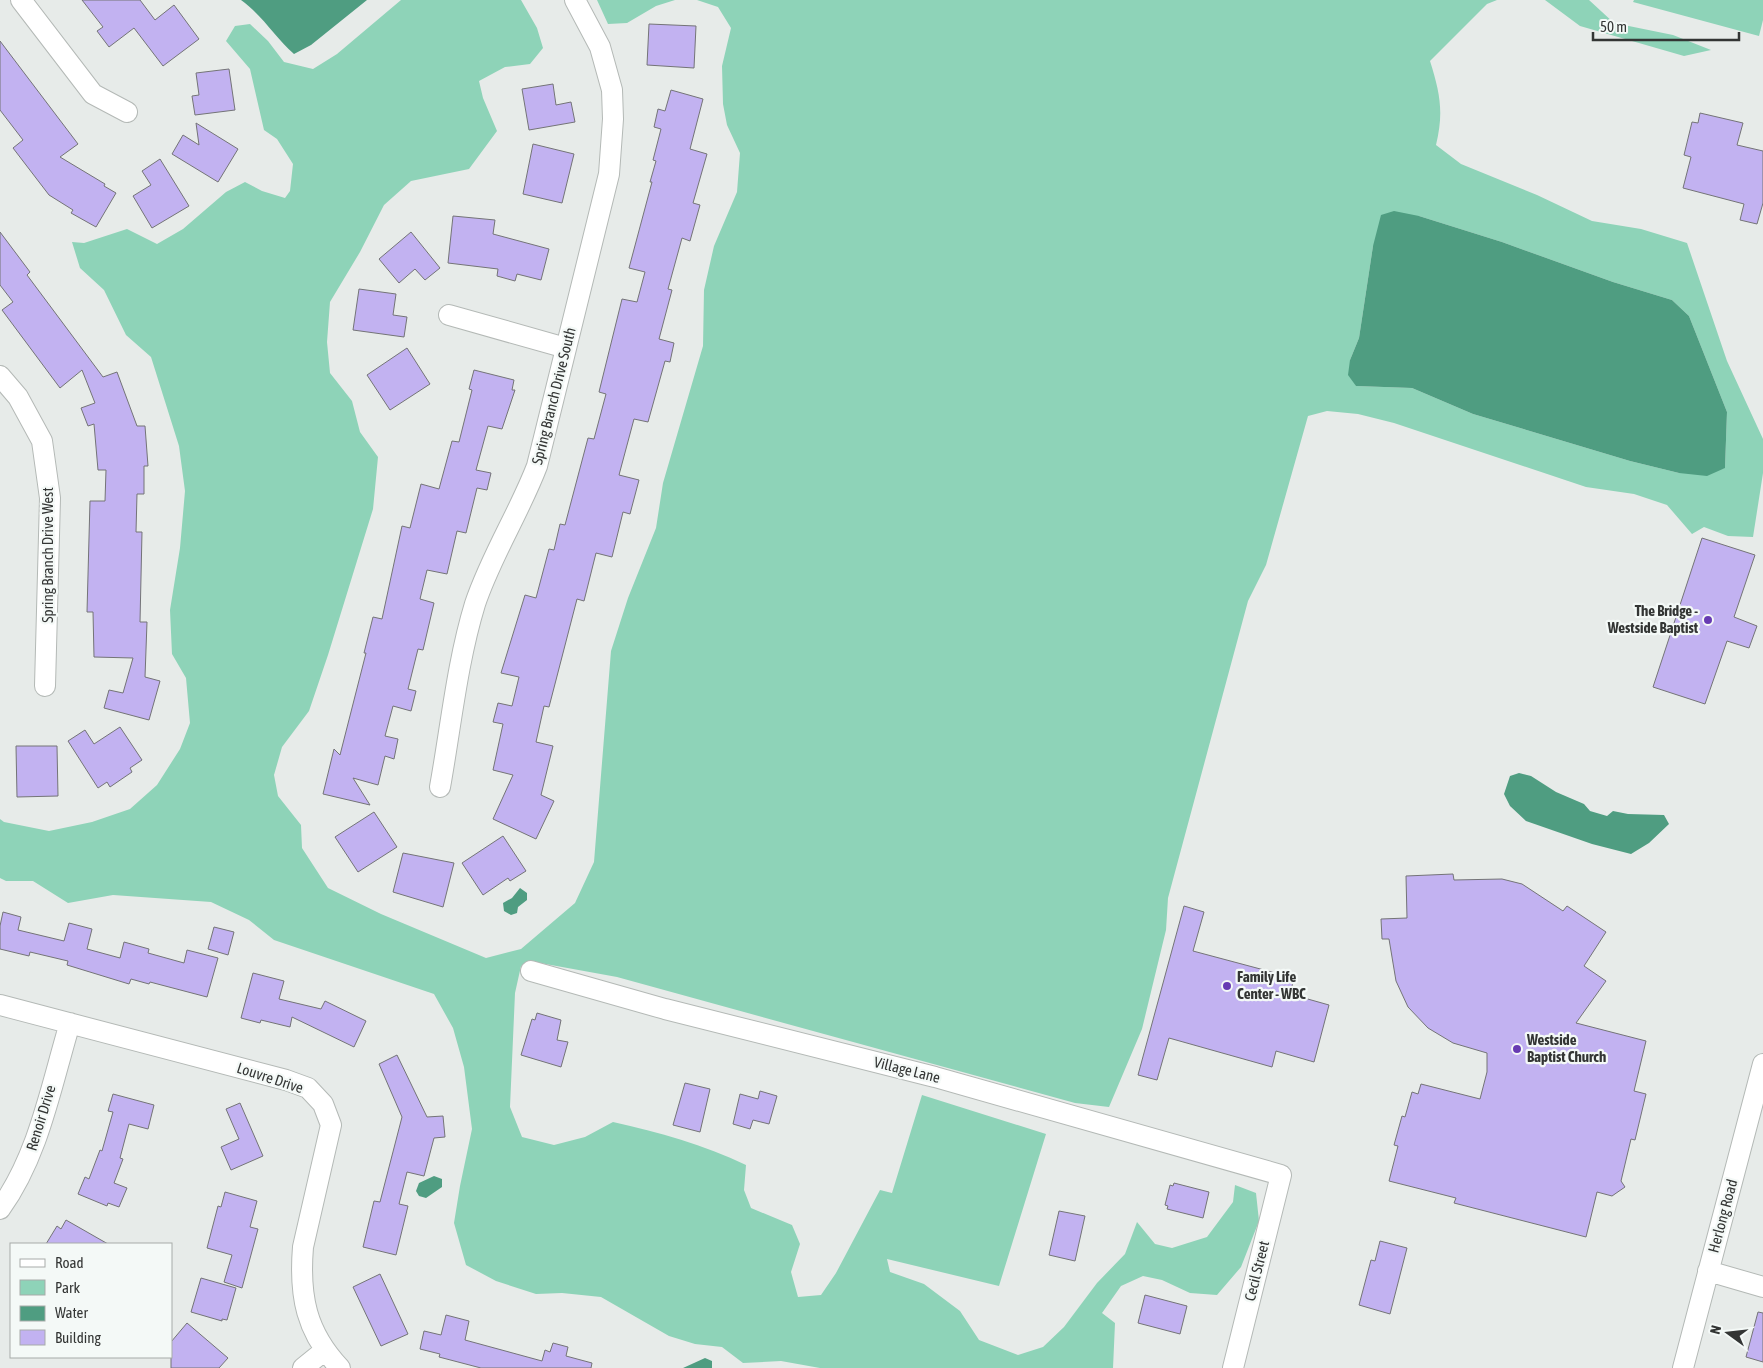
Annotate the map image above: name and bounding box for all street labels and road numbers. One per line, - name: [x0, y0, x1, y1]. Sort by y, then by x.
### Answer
- street label: Spring Branch Drive South: [528, 326, 579, 466]
- street label: Spring Branch Drive West: [39, 487, 56, 623]
- street label: Village Lane: [872, 1053, 942, 1086]
- street label: Louvre Drive: [235, 1059, 306, 1096]
- street label: Renoir Drive: [22, 1083, 59, 1153]
- street label: Herlong Road: [1705, 1177, 1740, 1254]
- street label: Cecil Street: [1241, 1239, 1272, 1303]

